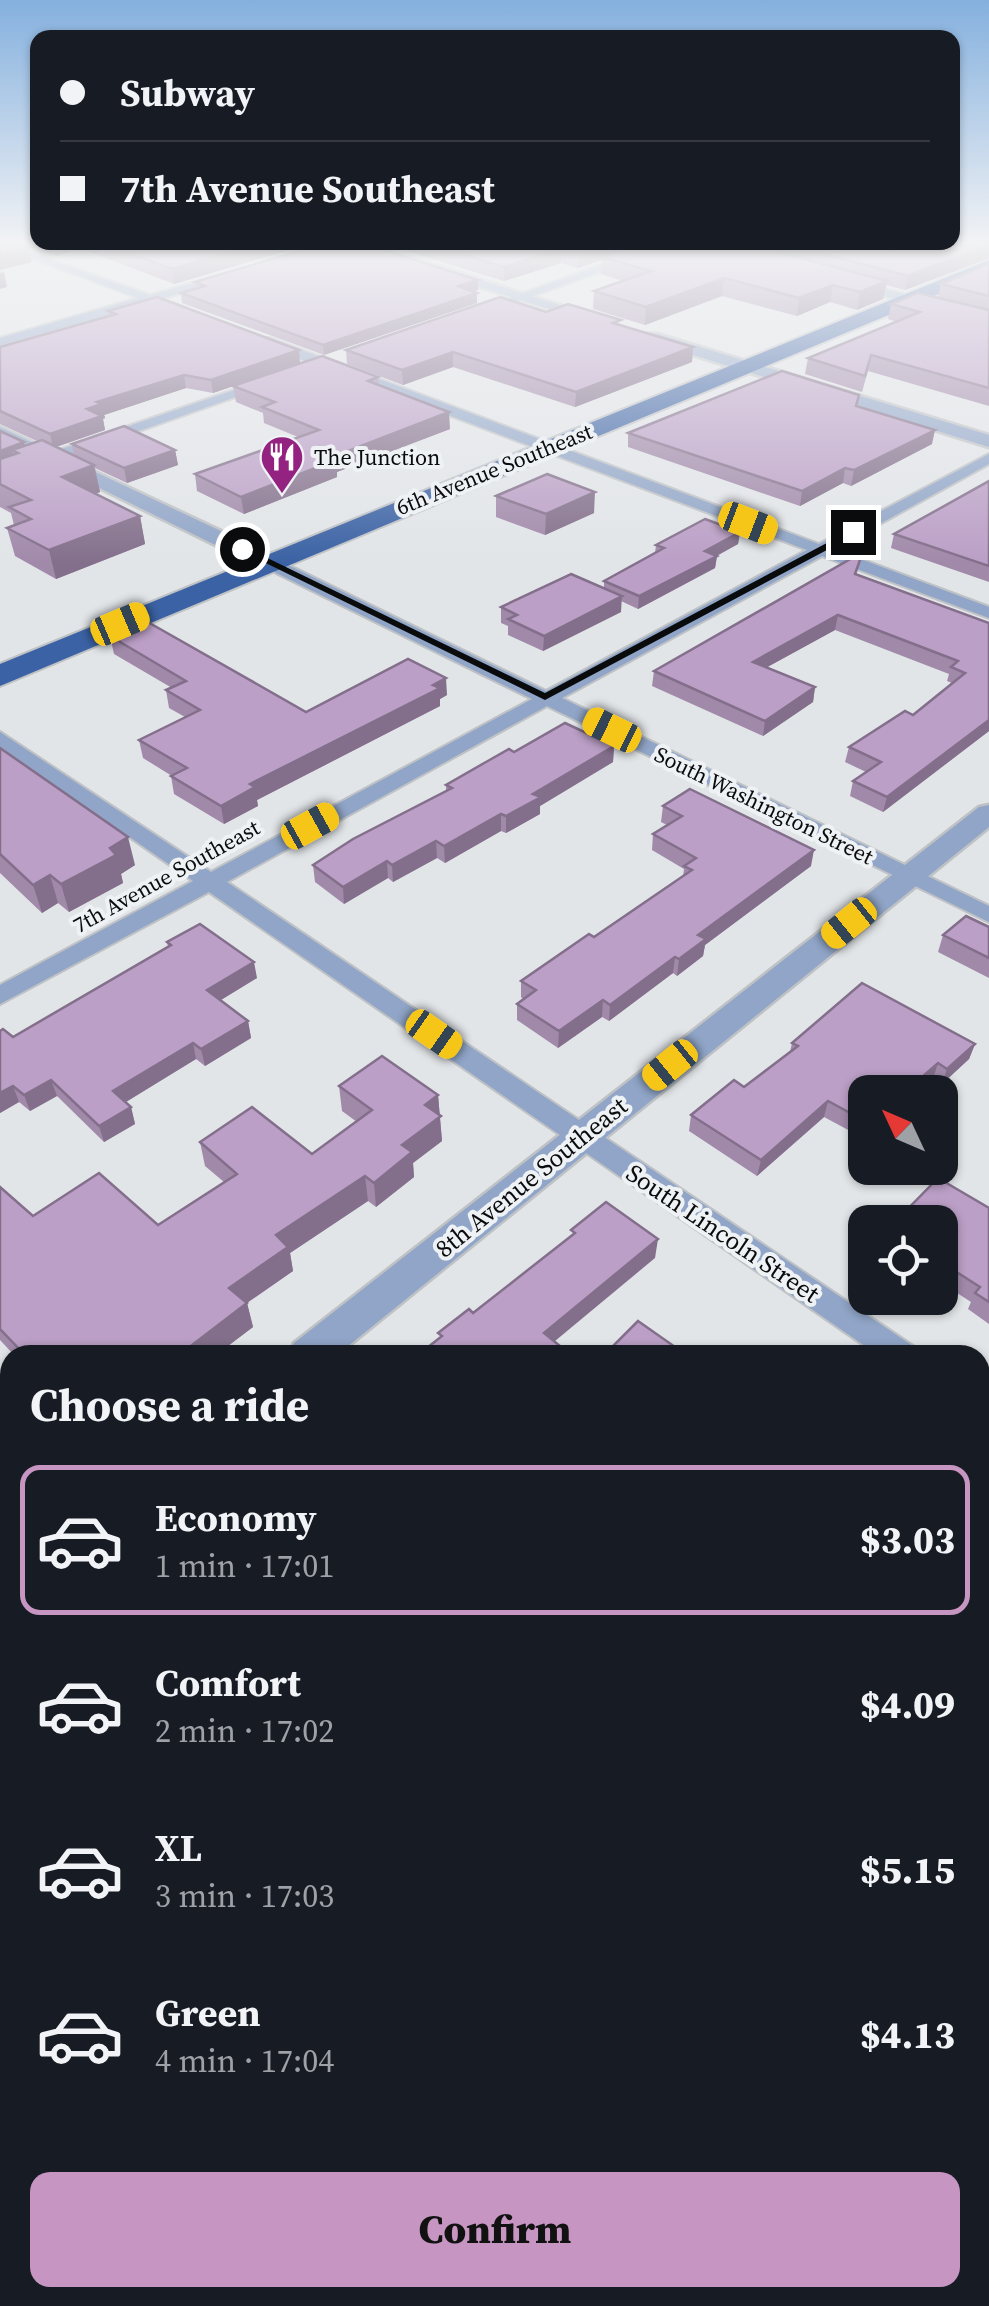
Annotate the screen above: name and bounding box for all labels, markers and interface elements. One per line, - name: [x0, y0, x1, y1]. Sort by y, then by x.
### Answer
- text: Subway: [120, 67, 255, 119]
- text: 7th Avenue Southeast: [120, 163, 495, 215]
- street label: 6th Avenue Southeast: [391, 416, 597, 522]
- restaurant icon: The Junction: [259, 434, 305, 495]
- place label: The Junction: [314, 442, 440, 472]
- car: [715, 498, 781, 548]
- route end: [831, 510, 876, 555]
- route start: [220, 527, 265, 572]
- car: [87, 598, 153, 650]
- car: [578, 703, 646, 757]
- street label: South Washington Street: [650, 739, 879, 871]
- car: [276, 798, 344, 854]
- street label: 7th Avenue Southeast: [67, 812, 265, 940]
- car: [816, 892, 882, 954]
- car: [401, 1005, 467, 1063]
- car: [637, 1034, 703, 1096]
- north arrow: [848, 1075, 958, 1185]
- map controls: [848, 1075, 958, 1315]
- street label: 8th Avenue Southeast: [428, 1088, 635, 1265]
- street label: South Lincoln Street: [620, 1156, 827, 1311]
- button: locate: [848, 1205, 958, 1315]
- text: Choose a ride: [30, 1374, 309, 1436]
- text: Economy: [155, 1492, 317, 1544]
- icon: car: [35, 1495, 125, 1585]
- text: $3.03: [860, 1514, 955, 1566]
- text: 1 min · 17:01: [155, 1544, 334, 1588]
- text: Comfort: [155, 1657, 301, 1709]
- icon: car: [35, 1660, 125, 1750]
- text: $4.09: [860, 1679, 955, 1731]
- text: 2 min · 17:02: [155, 1709, 334, 1753]
- text: XL: [155, 1822, 202, 1874]
- icon: car: [35, 1825, 125, 1915]
- text: $5.15: [860, 1844, 955, 1896]
- text: 3 min · 17:03: [155, 1874, 334, 1918]
- text: Green: [155, 1987, 261, 2039]
- icon: car: [35, 1990, 125, 2080]
- text: $4.13: [860, 2009, 955, 2061]
- text: 4 min · 17:04: [155, 2039, 334, 2083]
- button: Confirm: [30, 2172, 960, 2287]

